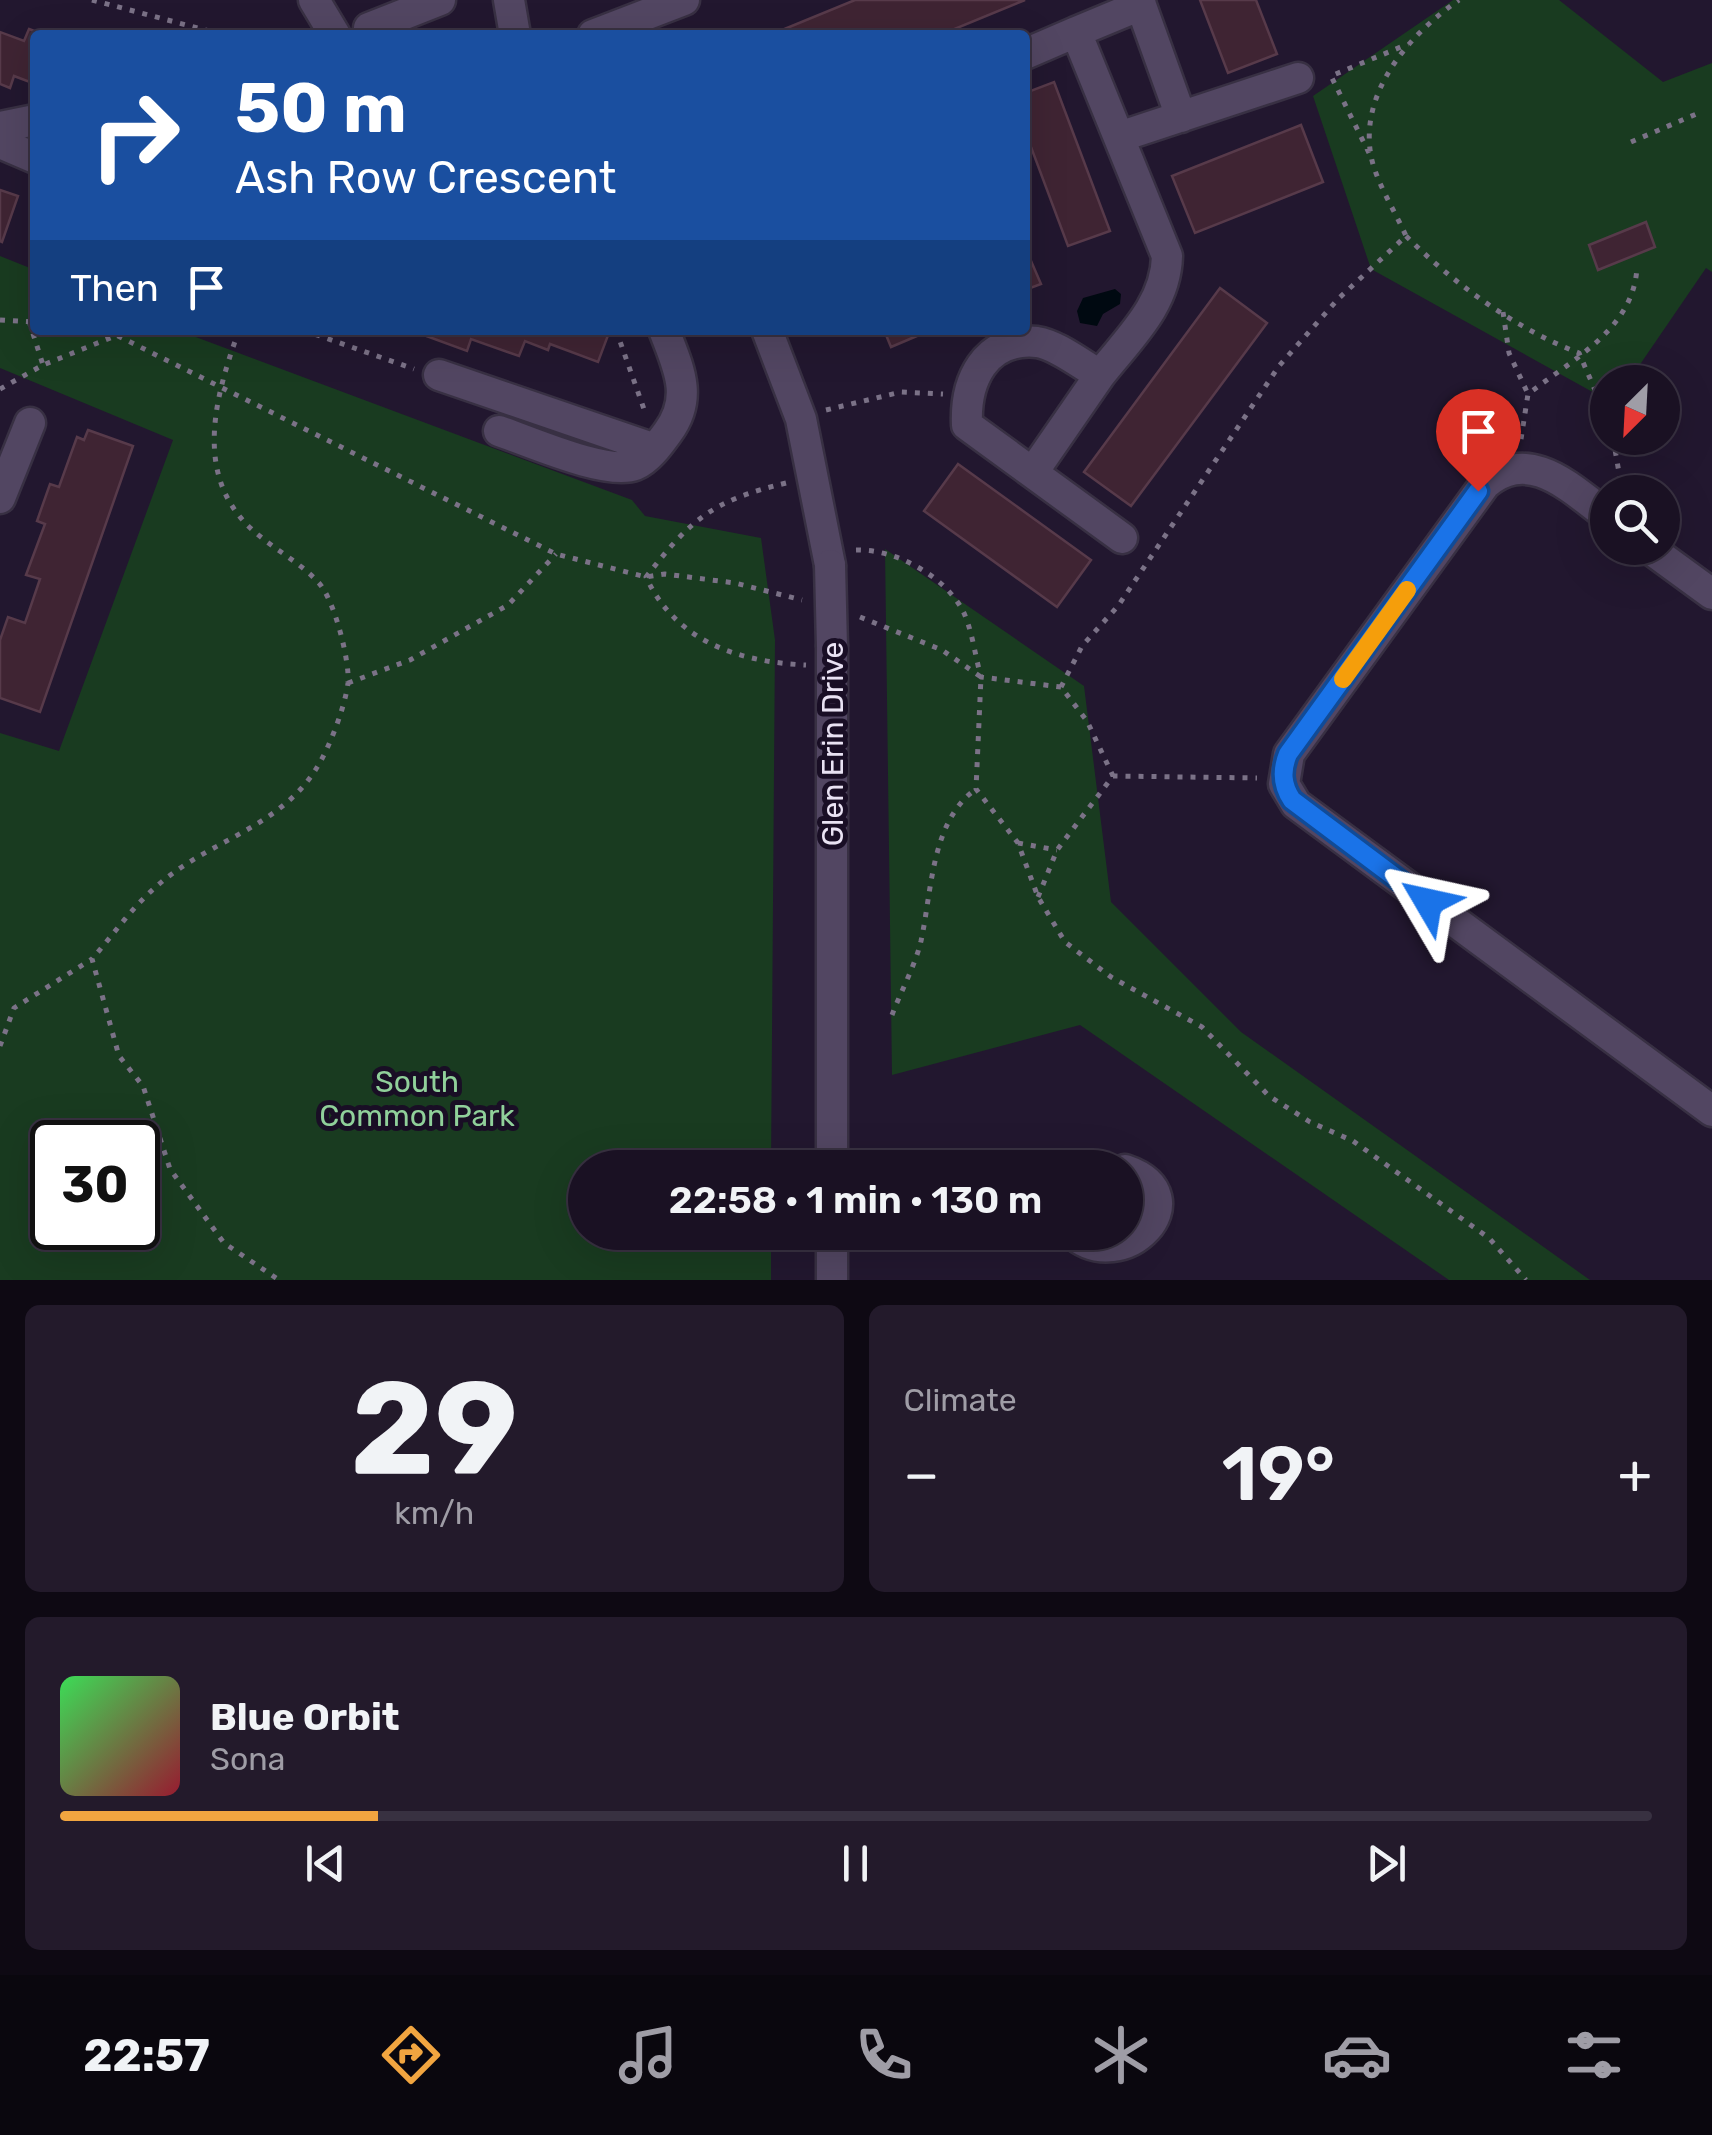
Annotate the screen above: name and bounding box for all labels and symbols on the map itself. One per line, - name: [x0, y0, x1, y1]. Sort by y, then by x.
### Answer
- north arrow: [1590, 365, 1680, 455]
- pin: [1436, 389, 1521, 492]
- street label: Glen Erin Drive: [815, 642, 851, 846]
- position arrow: [1376, 850, 1480, 954]
- park label: South Common Park: [319, 1064, 515, 1134]
- speed limit sign: 30: [30, 1120, 160, 1250]

